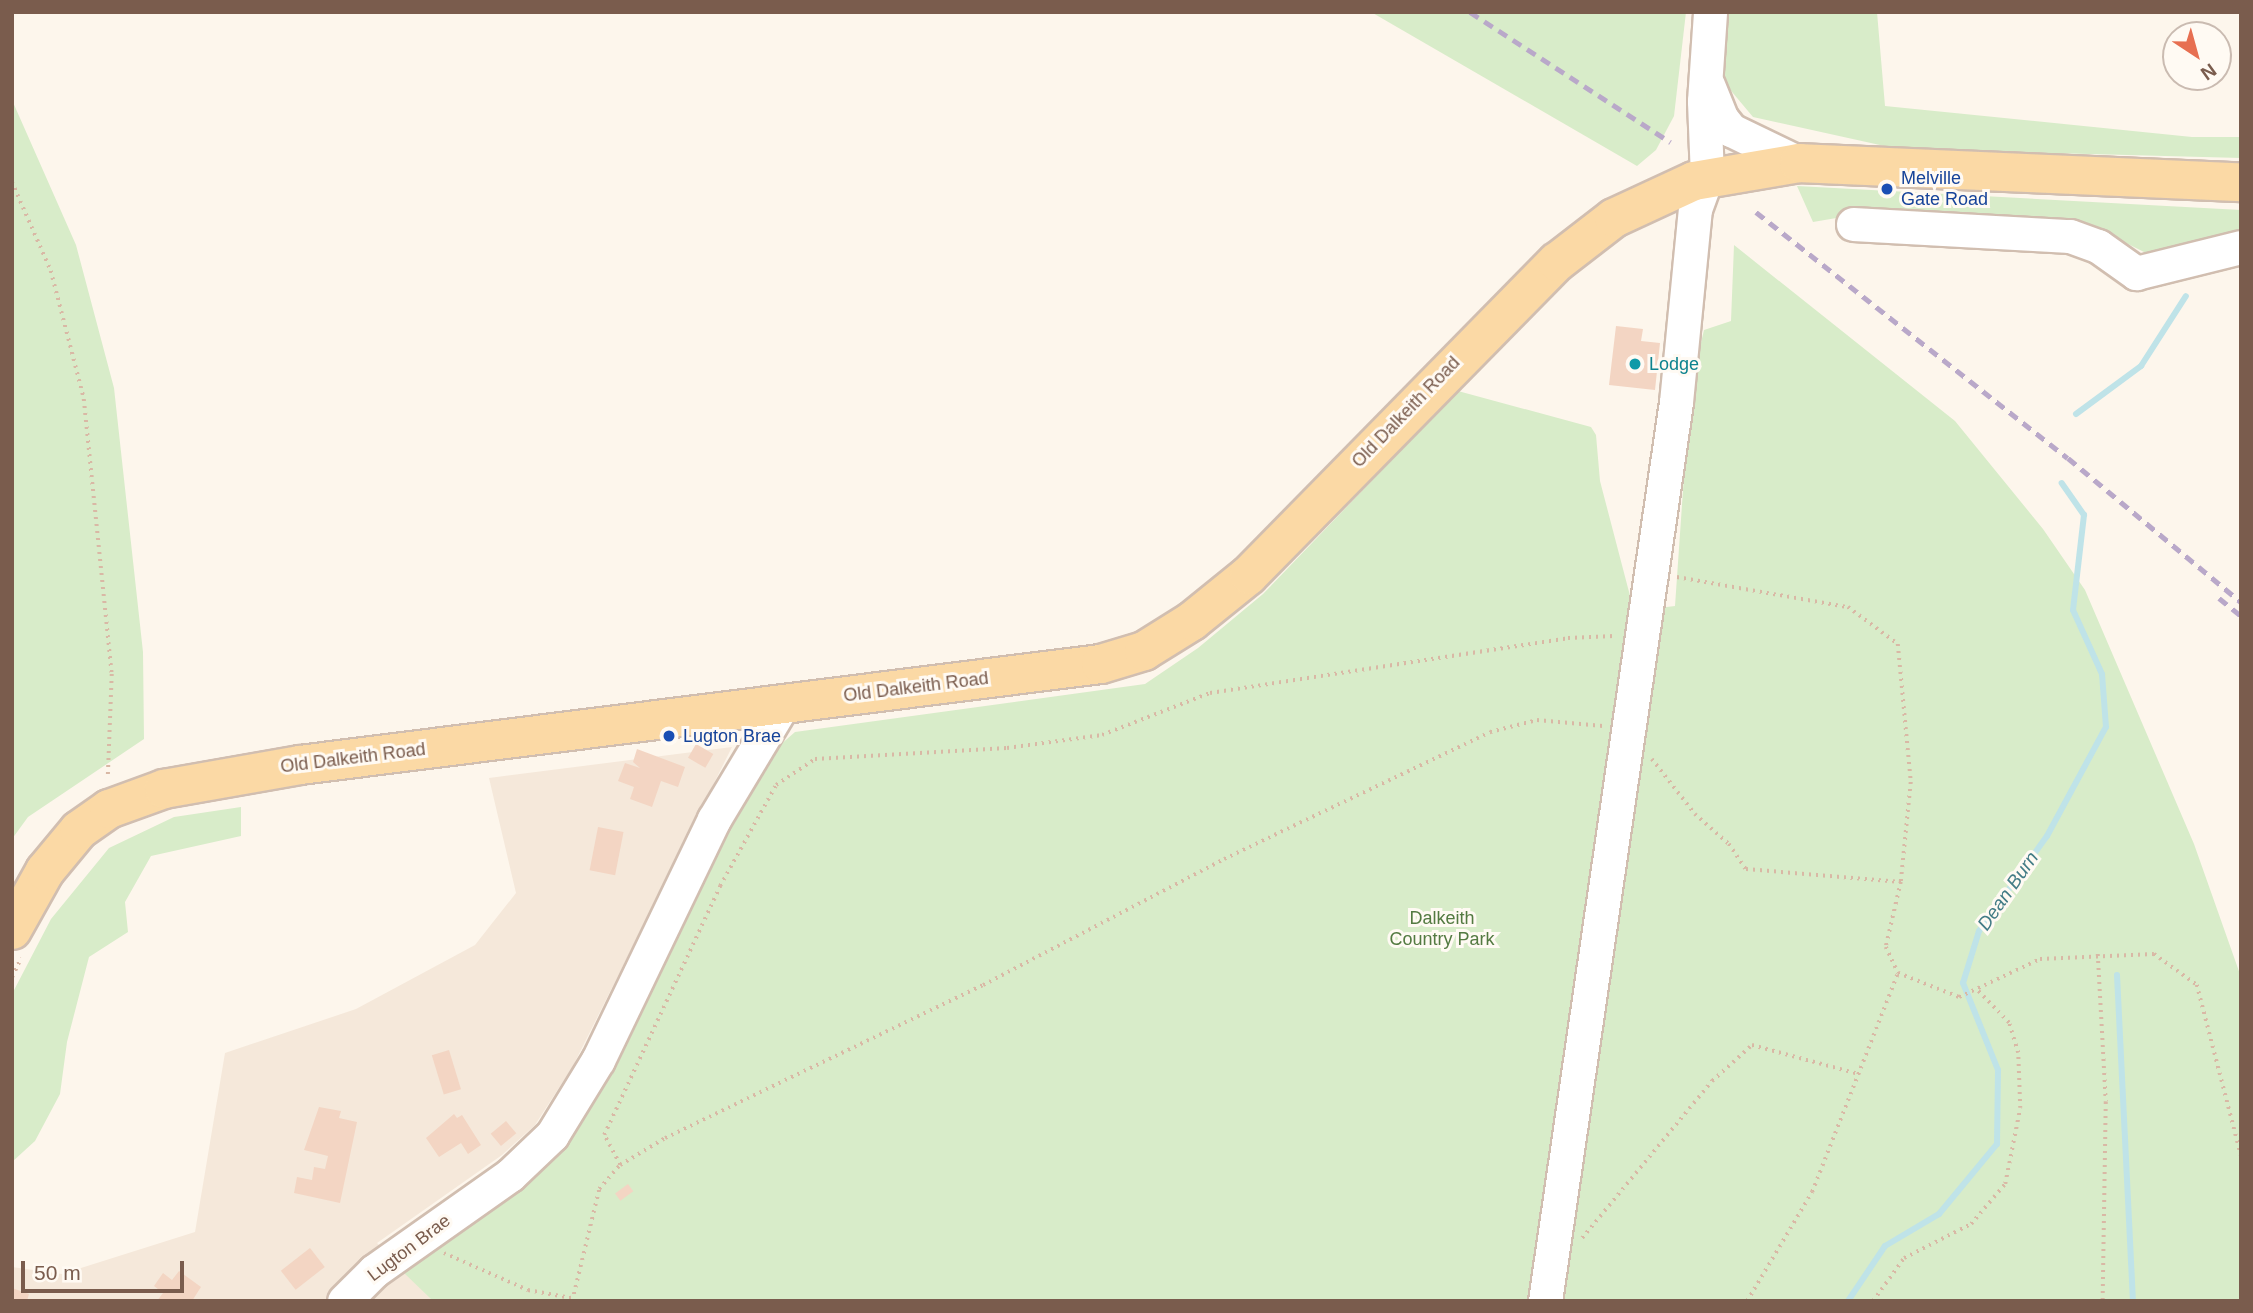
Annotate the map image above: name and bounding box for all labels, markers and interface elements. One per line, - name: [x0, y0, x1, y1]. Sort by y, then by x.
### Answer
- north arrow: [2162, 21, 2232, 91]
- text: N: [2197, 59, 2220, 84]
- place label: Melville Gate Road: [1901, 168, 1988, 210]
- marker: Melville Gate Road: [1879, 181, 1895, 197]
- street label: Old Dalkeith Road: [1347, 352, 1465, 472]
- place label: Lodge: [1649, 353, 1699, 375]
- marker: Lodge: [1627, 356, 1643, 372]
- street label: Old Dalkeith Road: [842, 667, 990, 707]
- place label: Lugton Brae: [683, 725, 781, 747]
- marker: Lugton Brae: [661, 728, 677, 744]
- street label: Old Dalkeith Road: [279, 738, 427, 778]
- water label: Dean Burn: [1973, 847, 2043, 935]
- park label: Dalkeith Country Park: [1389, 908, 1495, 950]
- street label: Lugton Brae: [363, 1210, 455, 1286]
- scale bar: [24, 1246, 187, 1290]
- text: 50 m: [34, 1261, 81, 1284]

